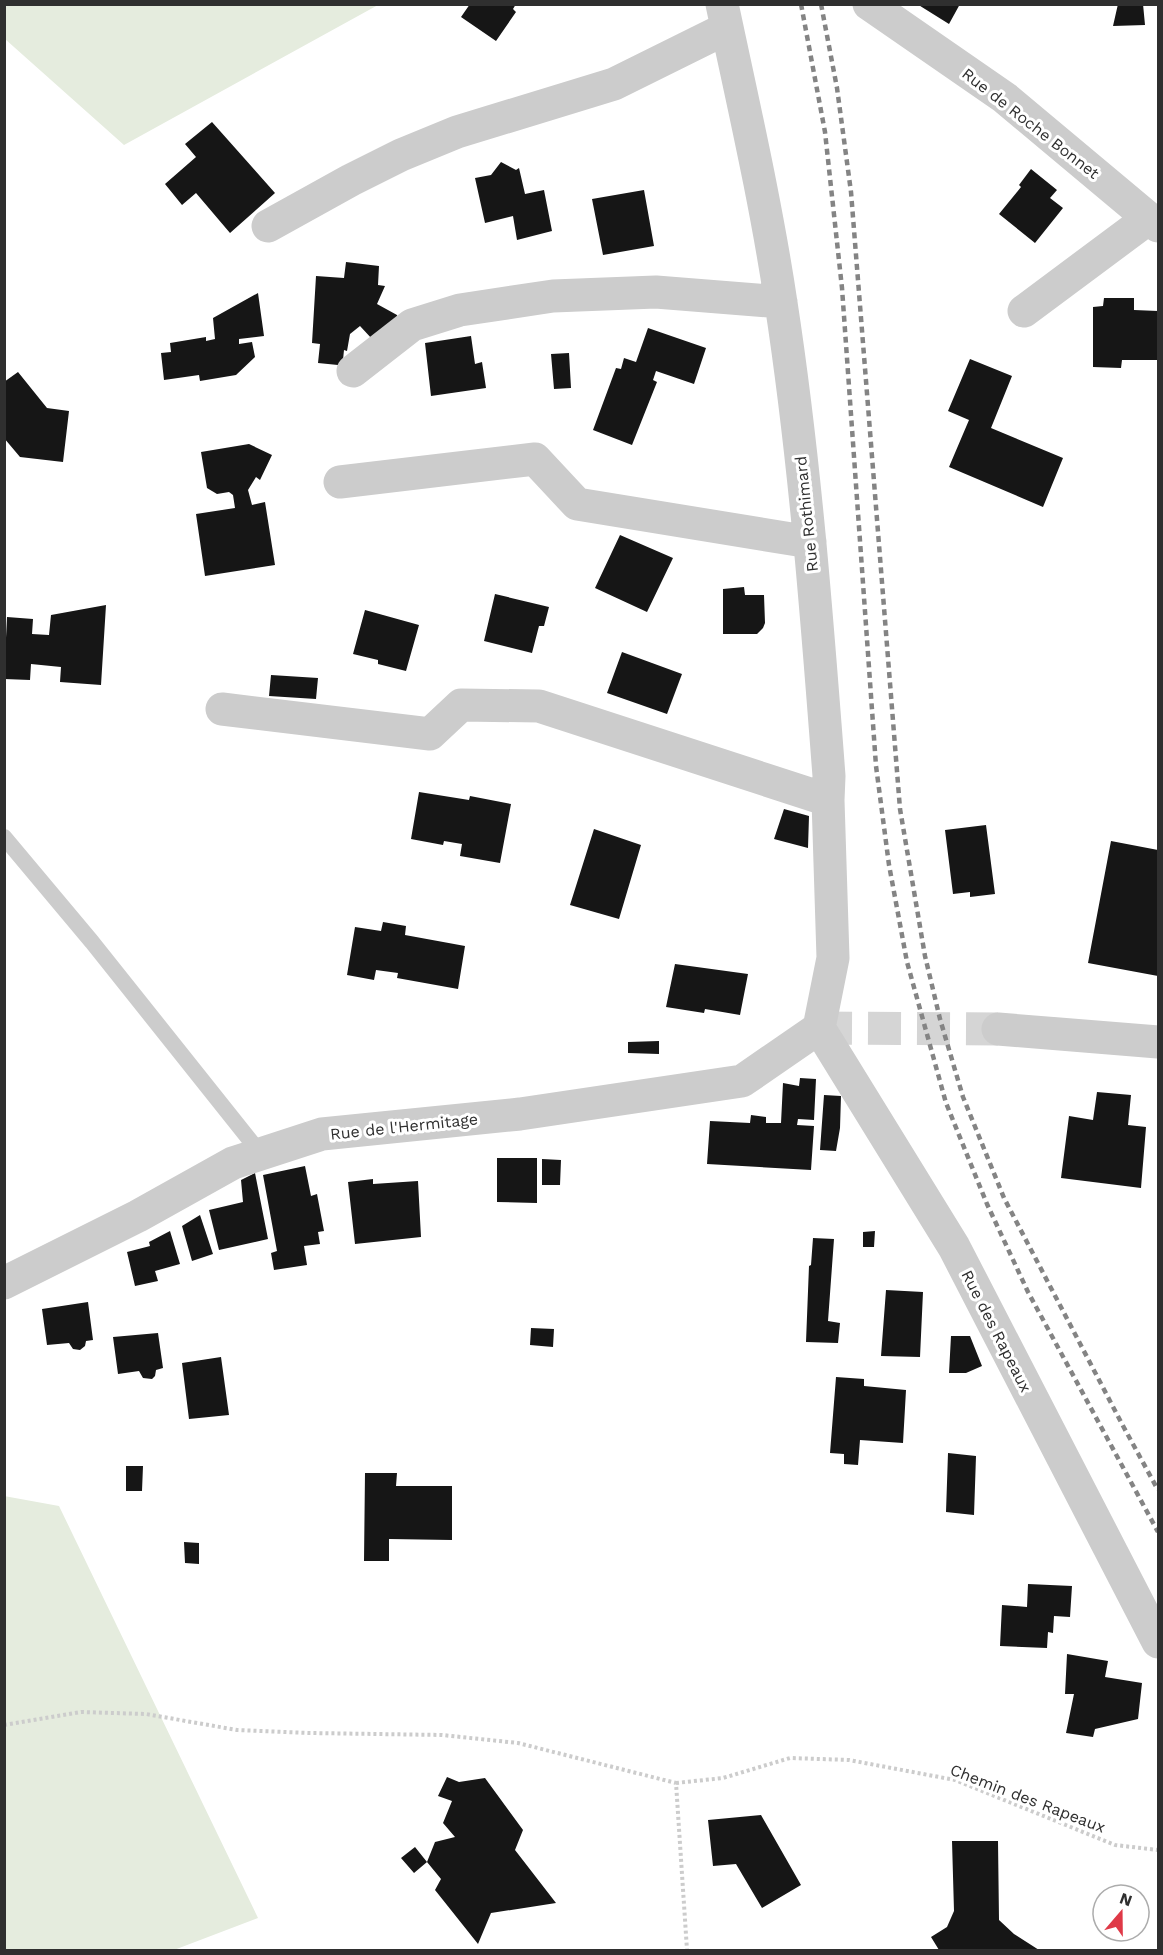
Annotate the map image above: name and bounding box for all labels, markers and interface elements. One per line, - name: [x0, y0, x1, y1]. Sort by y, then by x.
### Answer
- street label: Rue de Roche Bonnet: [958, 64, 1103, 183]
- street label: Rue Rothimard: [791, 455, 822, 573]
- street label: Rue de l'Hermitage: [329, 1109, 479, 1144]
- street label: Rue des Rapeaux: [958, 1267, 1036, 1396]
- street label: Chemin des Rapeaux: [948, 1760, 1108, 1837]
- north arrow: [1091, 1883, 1151, 1943]
- text: N: [1117, 1888, 1135, 1910]

